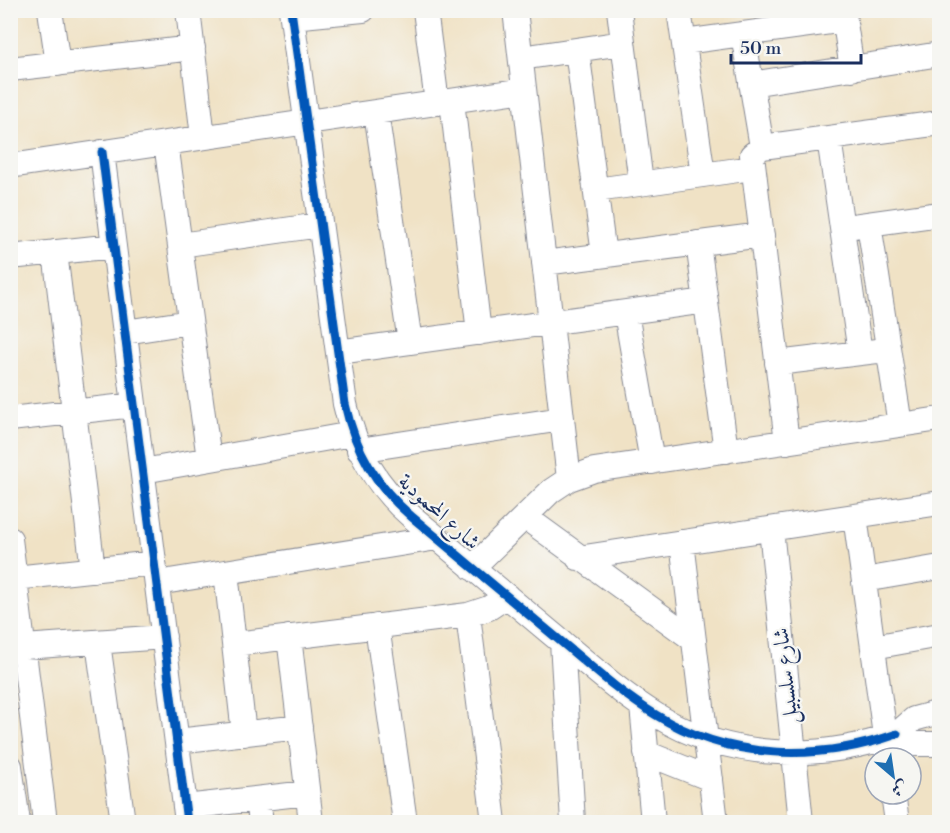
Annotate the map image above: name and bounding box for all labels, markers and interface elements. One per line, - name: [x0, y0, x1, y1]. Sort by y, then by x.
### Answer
- scale bar: [731, 27, 862, 65]
- text: 50 m: [740, 37, 782, 60]
- street label: شارع المحمودية: [390, 468, 486, 559]
- street label: شارع سلسبيل: [768, 626, 808, 726]
- north arrow: [863, 746, 923, 806]
- text: ش: [888, 776, 912, 801]

